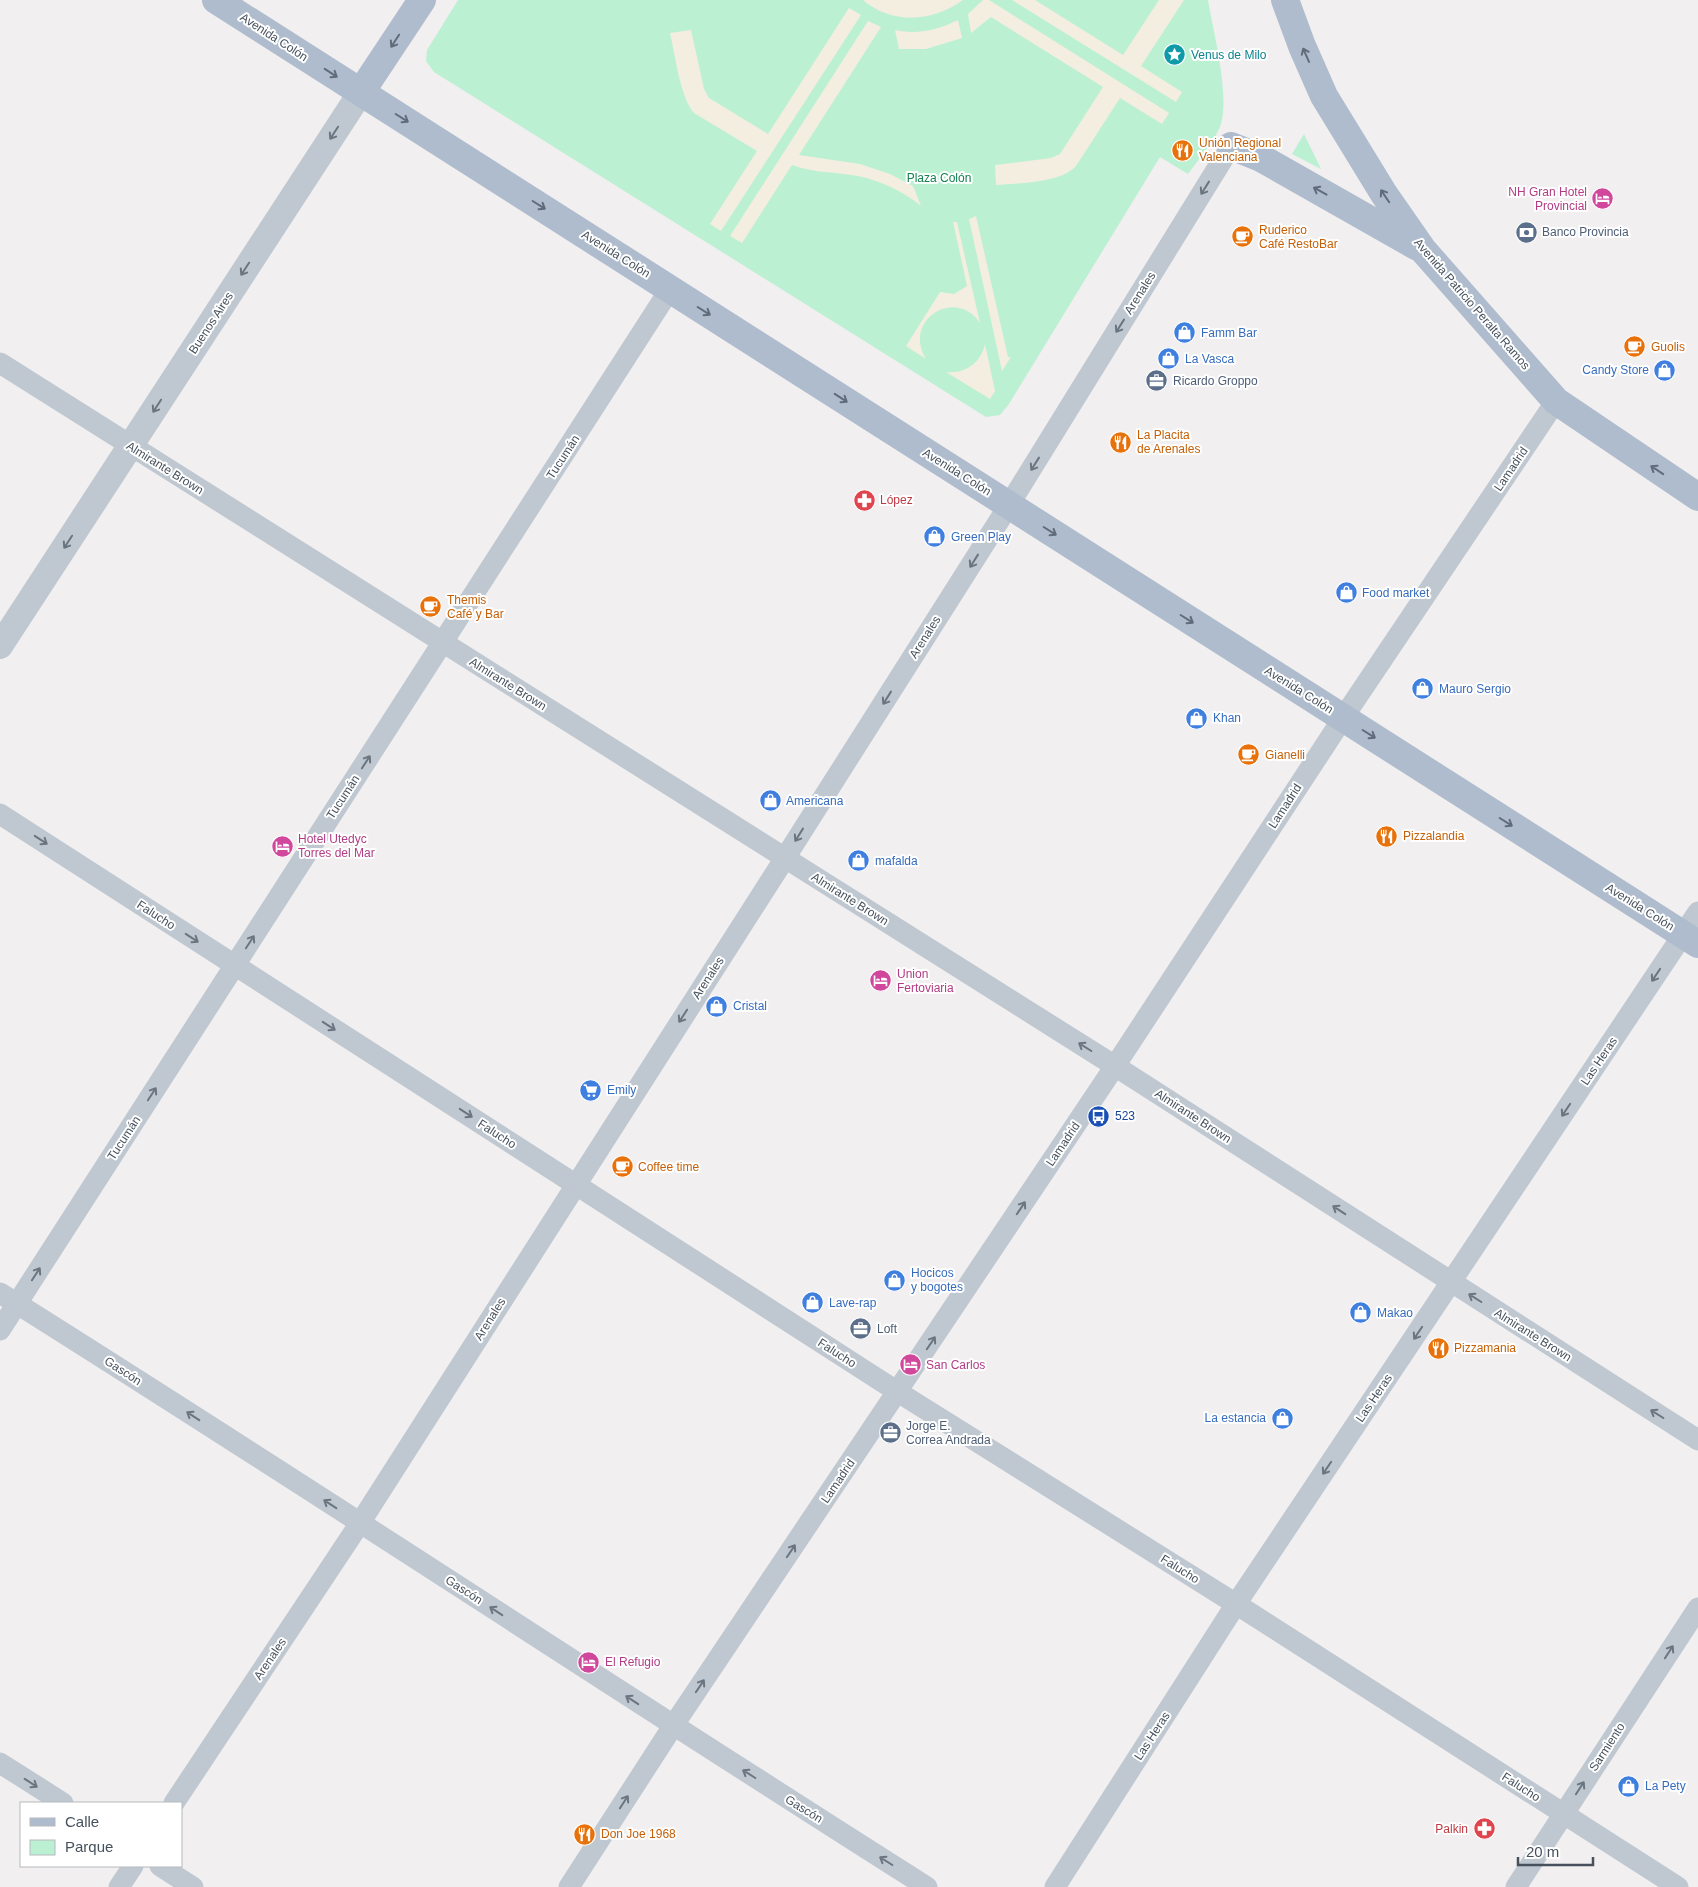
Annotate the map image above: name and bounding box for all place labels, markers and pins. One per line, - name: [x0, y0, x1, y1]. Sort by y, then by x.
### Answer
- place icon: Venus de Milo: [1163, 43, 1187, 67]
- place label: Venus de Milo: [1191, 48, 1267, 62]
- place label: Unión Regional Valenciana: [1199, 136, 1281, 164]
- restaurant icon: Unión Regional Valenciana: [1171, 138, 1195, 162]
- place label: NH Gran Hotel Provincial: [1508, 185, 1587, 213]
- hotel icon: NH Gran Hotel Provincial: [1591, 187, 1615, 211]
- bank icon: Banco Provincia: [1514, 220, 1538, 244]
- place label: Ruderico Café RestoBar: [1259, 223, 1338, 251]
- cafe icon: Ruderico Café RestoBar: [1231, 225, 1255, 249]
- place label: Banco Provincia: [1542, 225, 1629, 239]
- shop icon: Famm Bar: [1173, 321, 1197, 345]
- place label: Famm Bar: [1201, 326, 1257, 340]
- cafe icon: Guolis: [1623, 335, 1647, 359]
- place label: Guolis: [1651, 340, 1685, 354]
- shop icon: La Vasca: [1157, 347, 1181, 371]
- place label: La Vasca: [1185, 352, 1234, 366]
- shop icon: Candy Store: [1653, 358, 1677, 382]
- place label: Candy Store: [1582, 363, 1649, 377]
- office icon: Ricardo Groppo: [1145, 369, 1169, 393]
- place label: Ricardo Groppo: [1173, 374, 1258, 388]
- place label: La Placita de Arenales: [1137, 428, 1200, 456]
- restaurant icon: La Placita de Arenales: [1109, 430, 1133, 454]
- pharmacy icon: López: [852, 488, 876, 512]
- place label: López: [880, 493, 913, 507]
- shop icon: Green Play: [923, 525, 947, 549]
- place label: Green Play: [951, 530, 1011, 544]
- shop icon: Food market: [1334, 581, 1358, 605]
- place label: Food market: [1362, 586, 1430, 600]
- place label: Themis Café y Bar: [447, 593, 504, 621]
- cafe icon: Themis Café y Bar: [419, 595, 443, 619]
- shop icon: Mauro Sergio: [1411, 677, 1435, 701]
- place label: Mauro Sergio: [1439, 682, 1511, 696]
- shop icon: Khan: [1185, 706, 1209, 730]
- place label: Khan: [1213, 711, 1241, 725]
- cafe icon: Gianelli: [1237, 743, 1261, 767]
- place label: Gianelli: [1265, 748, 1305, 762]
- shop icon: Americana: [758, 789, 782, 813]
- place label: Americana: [786, 794, 844, 808]
- restaurant icon: Pizzalandia: [1375, 824, 1399, 848]
- place label: Pizzalandia: [1403, 829, 1465, 843]
- place label: Hotel Utedyc Torres del Mar: [298, 832, 375, 860]
- hotel icon: Hotel Utedyc Torres del Mar: [270, 834, 294, 858]
- shop icon: mafalda: [847, 849, 871, 873]
- place label: mafalda: [875, 854, 918, 868]
- place label: Union Fertoviaria: [897, 967, 954, 995]
- hotel icon: Union Fertoviaria: [869, 969, 893, 993]
- shop icon: Cristal: [705, 994, 729, 1018]
- place label: Cristal: [733, 999, 767, 1013]
- supermarket icon: Emily: [579, 1078, 603, 1102]
- place label: Emily: [607, 1083, 636, 1097]
- bus stop icon: 523: [1087, 1104, 1111, 1128]
- place label: 523: [1115, 1109, 1135, 1123]
- cafe icon: Coffee time: [610, 1155, 634, 1179]
- place label: Coffee time: [638, 1160, 699, 1174]
- place label: Hocicos y bogotes: [911, 1266, 963, 1294]
- shop icon: Hocicos y bogotes: [883, 1268, 907, 1292]
- shop icon: Lave-rap: [801, 1291, 825, 1315]
- place label: Lave-rap: [829, 1296, 877, 1310]
- shop icon: Makao: [1349, 1301, 1373, 1325]
- place label: Makao: [1377, 1306, 1413, 1320]
- office icon: Loft: [849, 1317, 873, 1341]
- place label: Loft: [877, 1322, 898, 1336]
- restaurant icon: Pizzamania: [1426, 1336, 1450, 1360]
- place label: Pizzamania: [1454, 1341, 1516, 1355]
- hotel icon: San Carlos: [898, 1353, 922, 1377]
- place label: San Carlos: [926, 1358, 985, 1372]
- shop icon: La estancia: [1270, 1406, 1294, 1430]
- place label: La estancia: [1205, 1411, 1266, 1425]
- place label: Jorge E. Correa Andrada: [906, 1419, 991, 1447]
- office icon: Jorge E. Correa Andrada: [878, 1421, 902, 1445]
- hotel icon: El Refugio: [577, 1650, 601, 1674]
- place label: El Refugio: [605, 1655, 661, 1669]
- shop icon: La Pety: [1617, 1774, 1641, 1798]
- place label: La Pety: [1645, 1779, 1686, 1793]
- pharmacy icon: Palkin: [1472, 1817, 1496, 1841]
- restaurant icon: Don Joe 1968: [573, 1822, 597, 1846]
- place label: Palkin: [1435, 1822, 1468, 1836]
- place label: Don Joe 1968: [601, 1827, 676, 1841]

